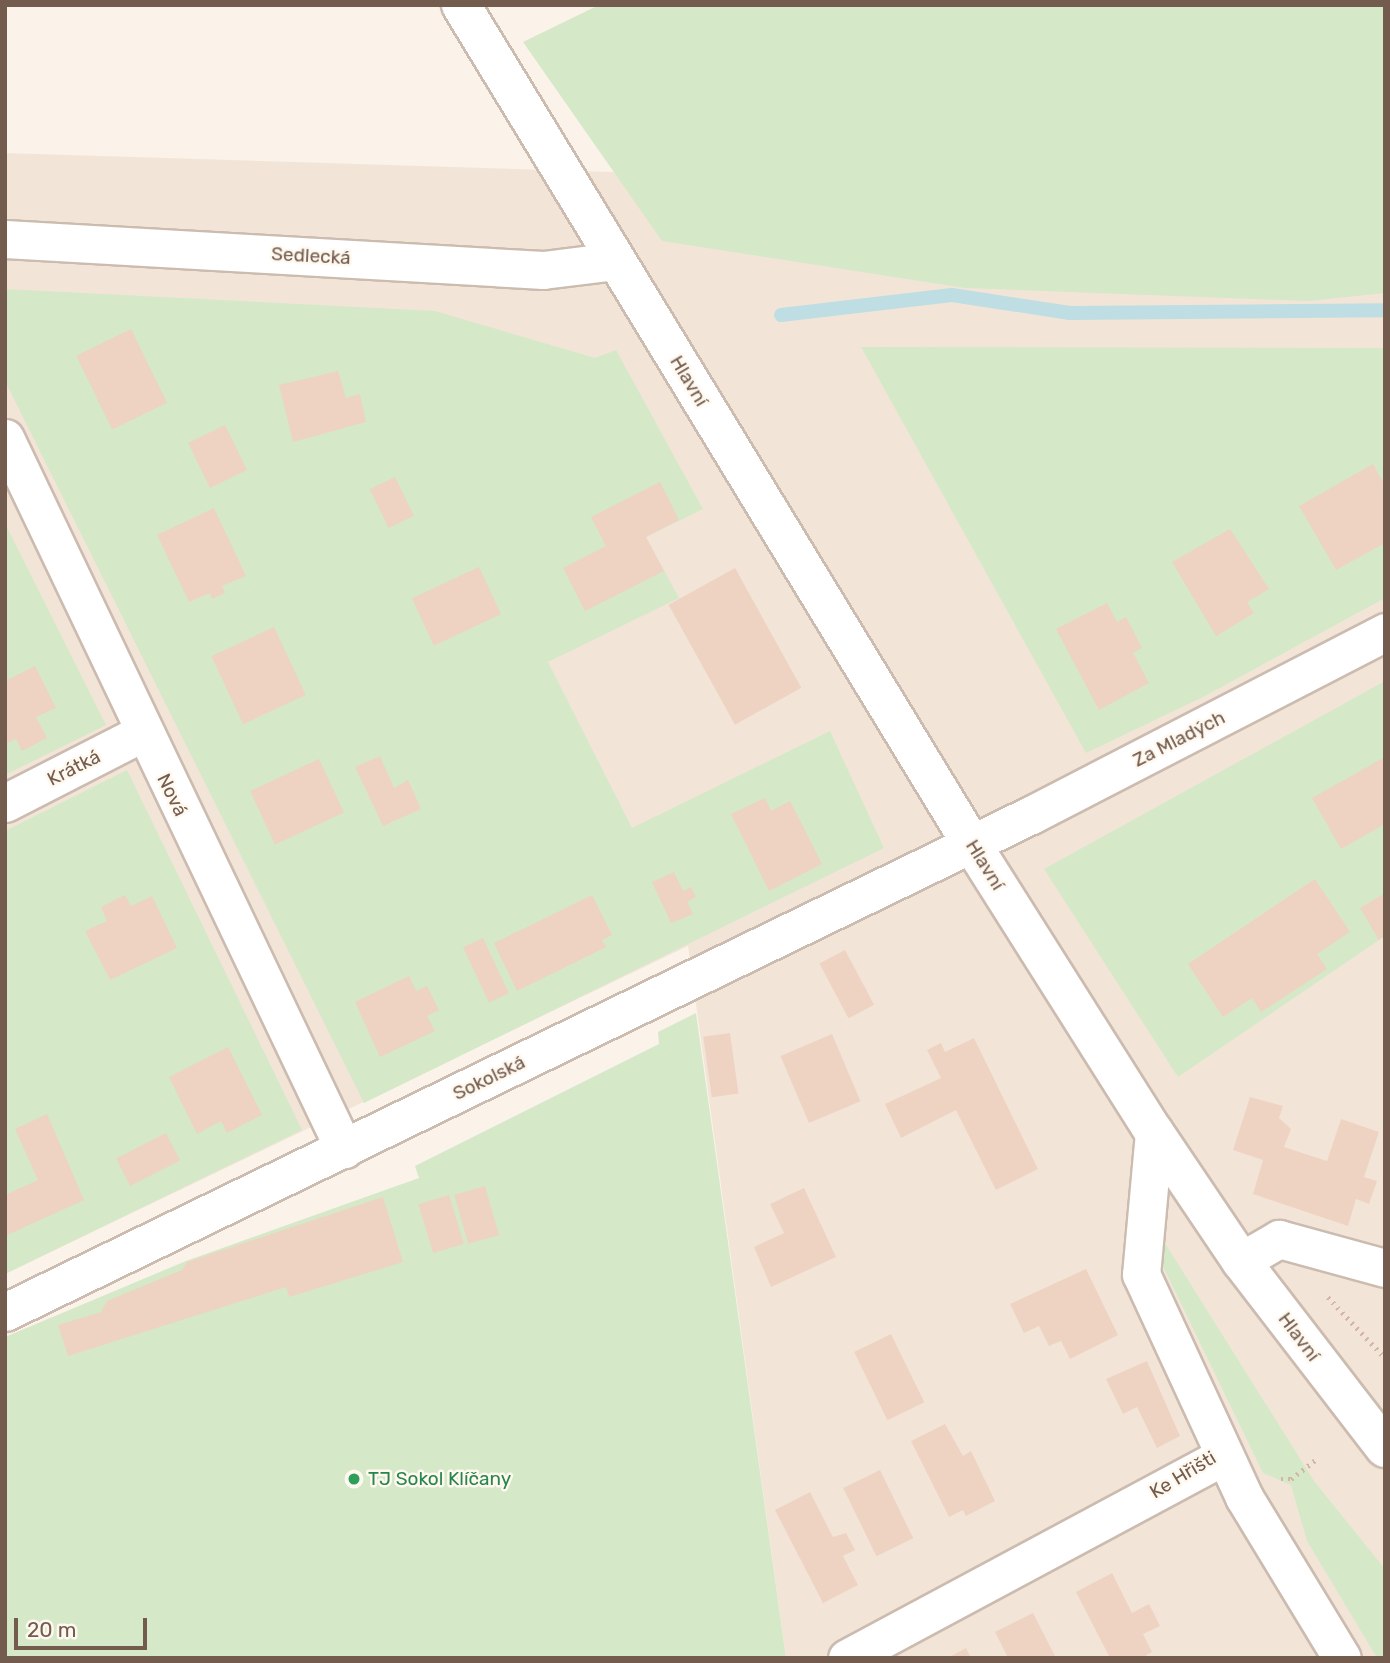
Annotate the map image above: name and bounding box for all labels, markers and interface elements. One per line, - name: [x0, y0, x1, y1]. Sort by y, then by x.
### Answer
- street label: Sedlecká: [271, 243, 351, 269]
- street label: Hlavní: [665, 352, 713, 410]
- street label: Za Mladých: [1129, 706, 1229, 772]
- street label: Krátká: [44, 745, 104, 791]
- street label: Nová: [152, 770, 192, 820]
- street label: Hlavní: [961, 836, 1009, 894]
- street label: Sokolská: [449, 1051, 529, 1105]
- street label: Hlavní: [1273, 1308, 1325, 1366]
- street label: Ke Hřišti: [1146, 1446, 1220, 1504]
- place label: TJ Sokol Klíčany: [368, 1468, 511, 1490]
- marker: TJ Sokol Klíčany: [346, 1471, 362, 1487]
- scale bar: [18, 1604, 150, 1648]
- text: 20 m: [27, 1617, 76, 1642]

